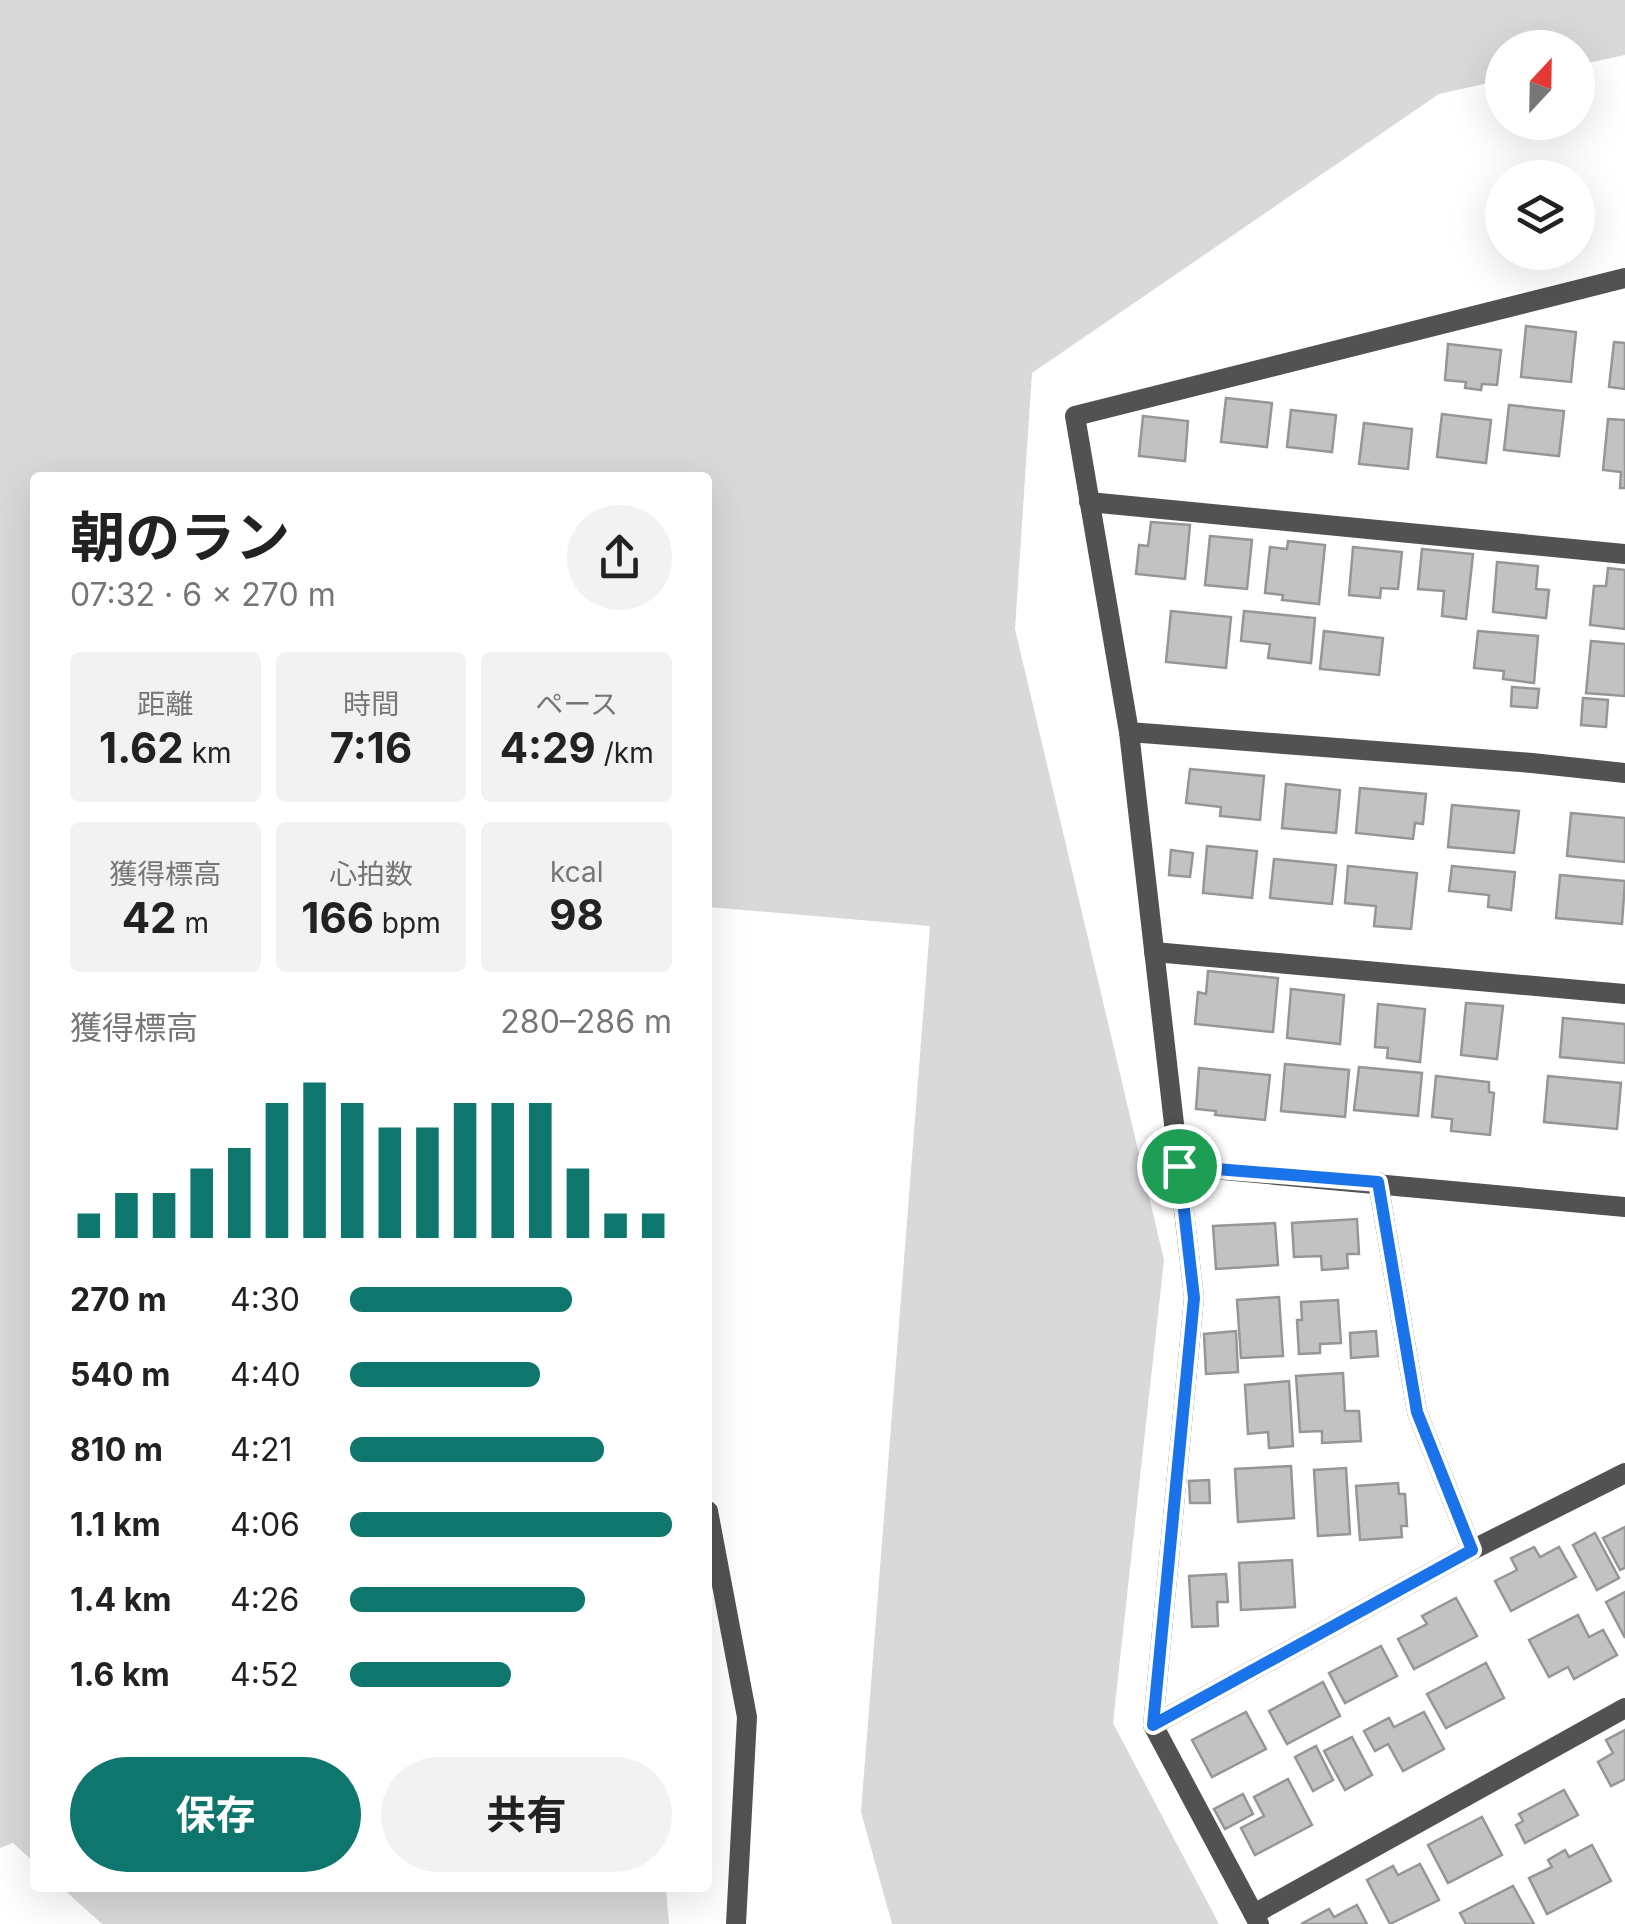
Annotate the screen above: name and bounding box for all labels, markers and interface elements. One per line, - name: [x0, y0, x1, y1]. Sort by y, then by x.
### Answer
- north arrow: [1485, 30, 1595, 140]
- map controls: [1485, 30, 1595, 270]
- button: layers: [1485, 160, 1595, 270]
- text: 朝のラン: [70, 504, 290, 570]
- button: share: [567, 505, 672, 610]
- text: 07:32 · 6 × 270 m: [70, 575, 336, 614]
- text: 距離: [137, 687, 193, 721]
- text: 時間: [343, 687, 399, 721]
- text: ペース: [535, 687, 618, 721]
- text: 1.62: [99, 722, 184, 773]
- text: 7:16: [330, 722, 412, 773]
- text: 4:29: [500, 722, 596, 773]
- text: km: [184, 736, 232, 770]
- text: /km: [596, 736, 654, 770]
- text: kcal: [550, 855, 603, 889]
- text: 獲得標高: [109, 857, 221, 891]
- text: 心拍数: [329, 857, 413, 891]
- text: 98: [549, 889, 604, 940]
- text: 42: [122, 892, 177, 943]
- text: 166: [301, 892, 374, 943]
- text: m: [177, 906, 209, 940]
- text: bpm: [374, 906, 441, 940]
- text: 280–286 m: [500, 1002, 672, 1041]
- text: 獲得標高: [70, 1008, 198, 1047]
- pin: [1137, 1124, 1222, 1209]
- icon: arrive: [1152, 1139, 1207, 1194]
- text: 270 m: [70, 1280, 167, 1319]
- text: 4:30: [230, 1280, 300, 1319]
- text: 540 m: [70, 1355, 170, 1394]
- text: 4:40: [230, 1355, 301, 1394]
- text: 810 m: [70, 1430, 163, 1469]
- text: 4:21: [230, 1430, 292, 1469]
- text: 1.1 km: [70, 1505, 161, 1544]
- text: 4:06: [230, 1505, 300, 1544]
- text: 1.4 km: [70, 1580, 171, 1619]
- text: 4:26: [230, 1580, 299, 1619]
- text: 1.6 km: [70, 1655, 170, 1694]
- text: 4:52: [230, 1655, 299, 1694]
- button: 保存: [70, 1757, 361, 1872]
- button: 共有: [381, 1757, 672, 1872]

